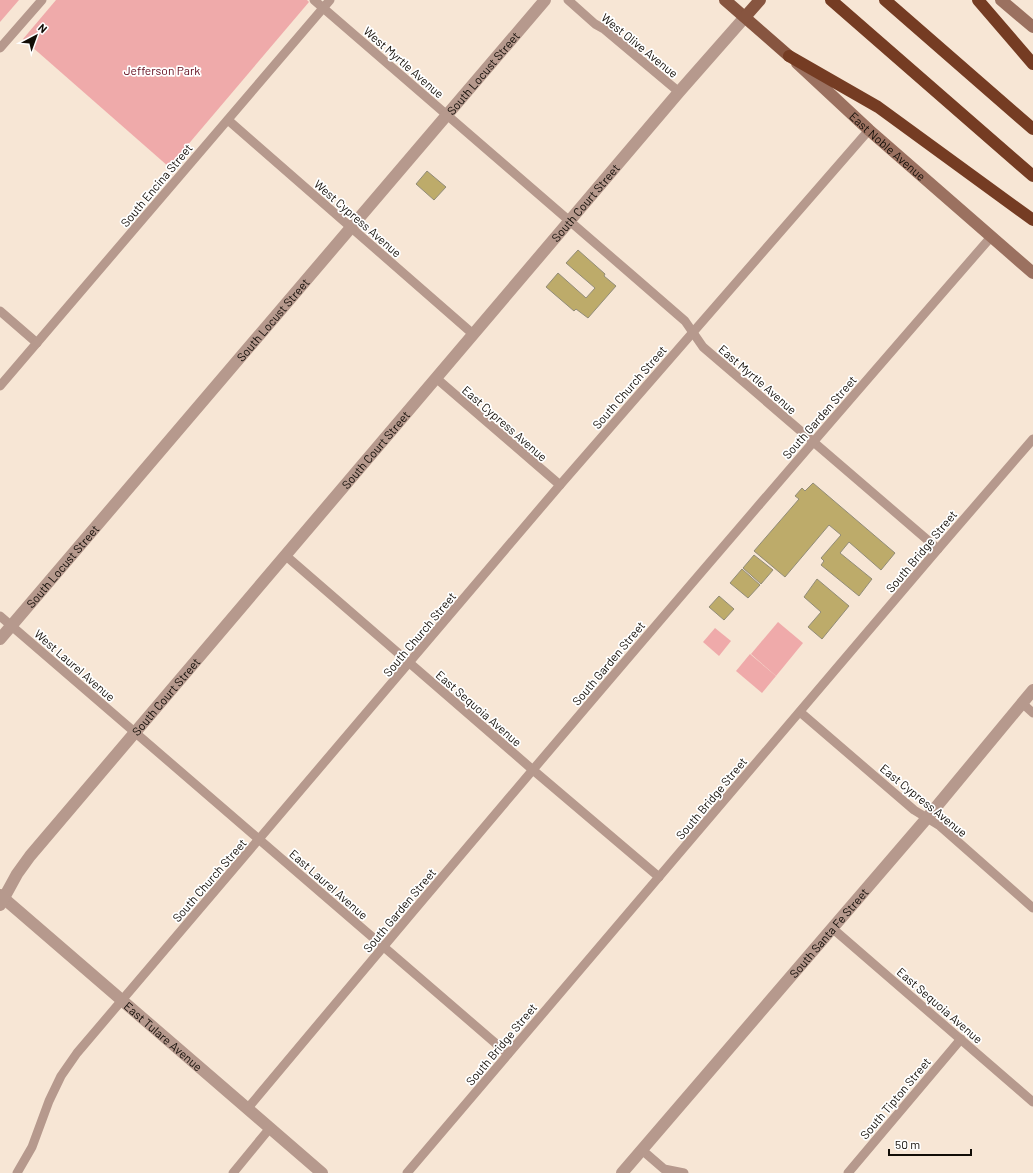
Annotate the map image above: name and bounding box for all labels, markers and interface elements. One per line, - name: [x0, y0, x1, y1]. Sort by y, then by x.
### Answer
- street label: West Olive Avenue: [599, 10, 681, 80]
- north arrow: [16, 16, 56, 56]
- text: N: [36, 21, 50, 35]
- street label: West Myrtle Avenue: [361, 23, 447, 101]
- street label: South Locust Street: [444, 29, 522, 117]
- park label: Jefferson Park: [124, 63, 200, 77]
- street label: East Noble Avenue: [847, 109, 929, 183]
- street label: South Encina Street: [117, 141, 195, 229]
- street label: South Court Street: [548, 161, 622, 244]
- street label: West Cypress Avenue: [312, 176, 404, 260]
- street label: South Locust Street: [233, 275, 312, 364]
- street label: East Myrtle Avenue: [716, 341, 800, 417]
- street label: South Church Street: [589, 343, 669, 431]
- street label: South Garden Street: [779, 373, 859, 461]
- street label: East Cypress Avenue: [460, 382, 550, 464]
- street label: South Court Street: [338, 408, 412, 491]
- street label: South Bridge Street: [883, 507, 959, 595]
- street label: South Locust Street: [23, 522, 102, 610]
- street label: South Church Street: [380, 589, 458, 679]
- street label: South Garden Street: [569, 618, 647, 708]
- street label: West Laurel Avenue: [32, 626, 118, 704]
- street label: South Court Street: [129, 655, 203, 738]
- street label: East Sequoia Avenue: [433, 667, 525, 749]
- street label: South Bridge Street: [673, 754, 749, 842]
- street label: East Cypress Avenue: [878, 761, 970, 839]
- street label: South Church Street: [169, 836, 249, 924]
- street label: East Laurel Avenue: [287, 846, 371, 922]
- street label: South Garden Street: [360, 865, 438, 955]
- street label: South Santa Fe Street: [786, 885, 871, 980]
- street label: East Sequoia Avenue: [894, 964, 986, 1046]
- street label: East Tulare Avenue: [121, 999, 206, 1074]
- street label: South Bridge Street: [463, 1000, 539, 1088]
- street label: South Tipton Street: [857, 1054, 933, 1142]
- scale bar: [889, 1131, 971, 1157]
- text: 50 m: [895, 1137, 920, 1151]

